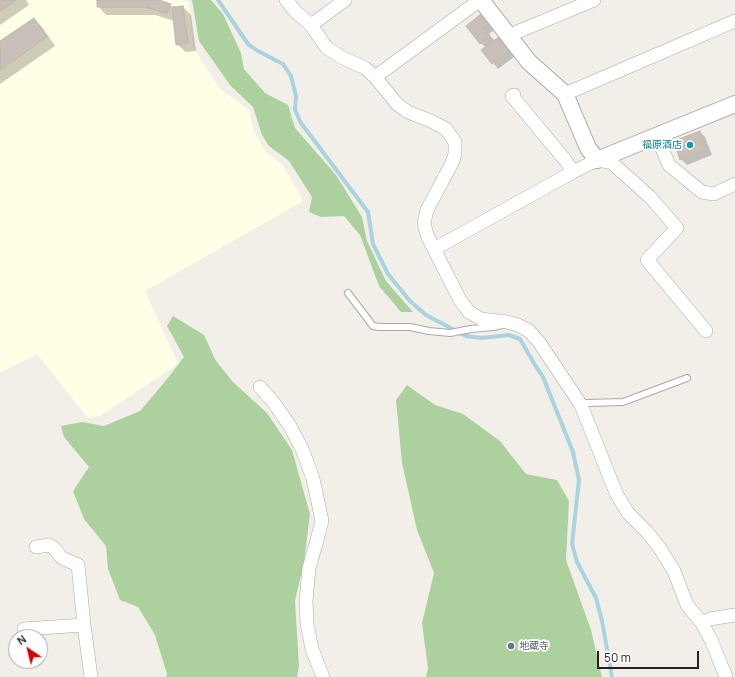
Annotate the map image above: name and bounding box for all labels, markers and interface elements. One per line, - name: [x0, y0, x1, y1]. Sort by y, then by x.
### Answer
- place label: 福原酒店: [642, 139, 682, 151]
- marker: 福原酒店: [685, 140, 695, 150]
- north arrow: [8, 629, 48, 669]
- text: N: [14, 631, 29, 648]
- place label: 地蔵寺: [519, 640, 549, 652]
- marker: 地蔵寺: [506, 641, 516, 651]
- scale bar: [599, 643, 701, 669]
- text: 50 m: [604, 649, 631, 666]

